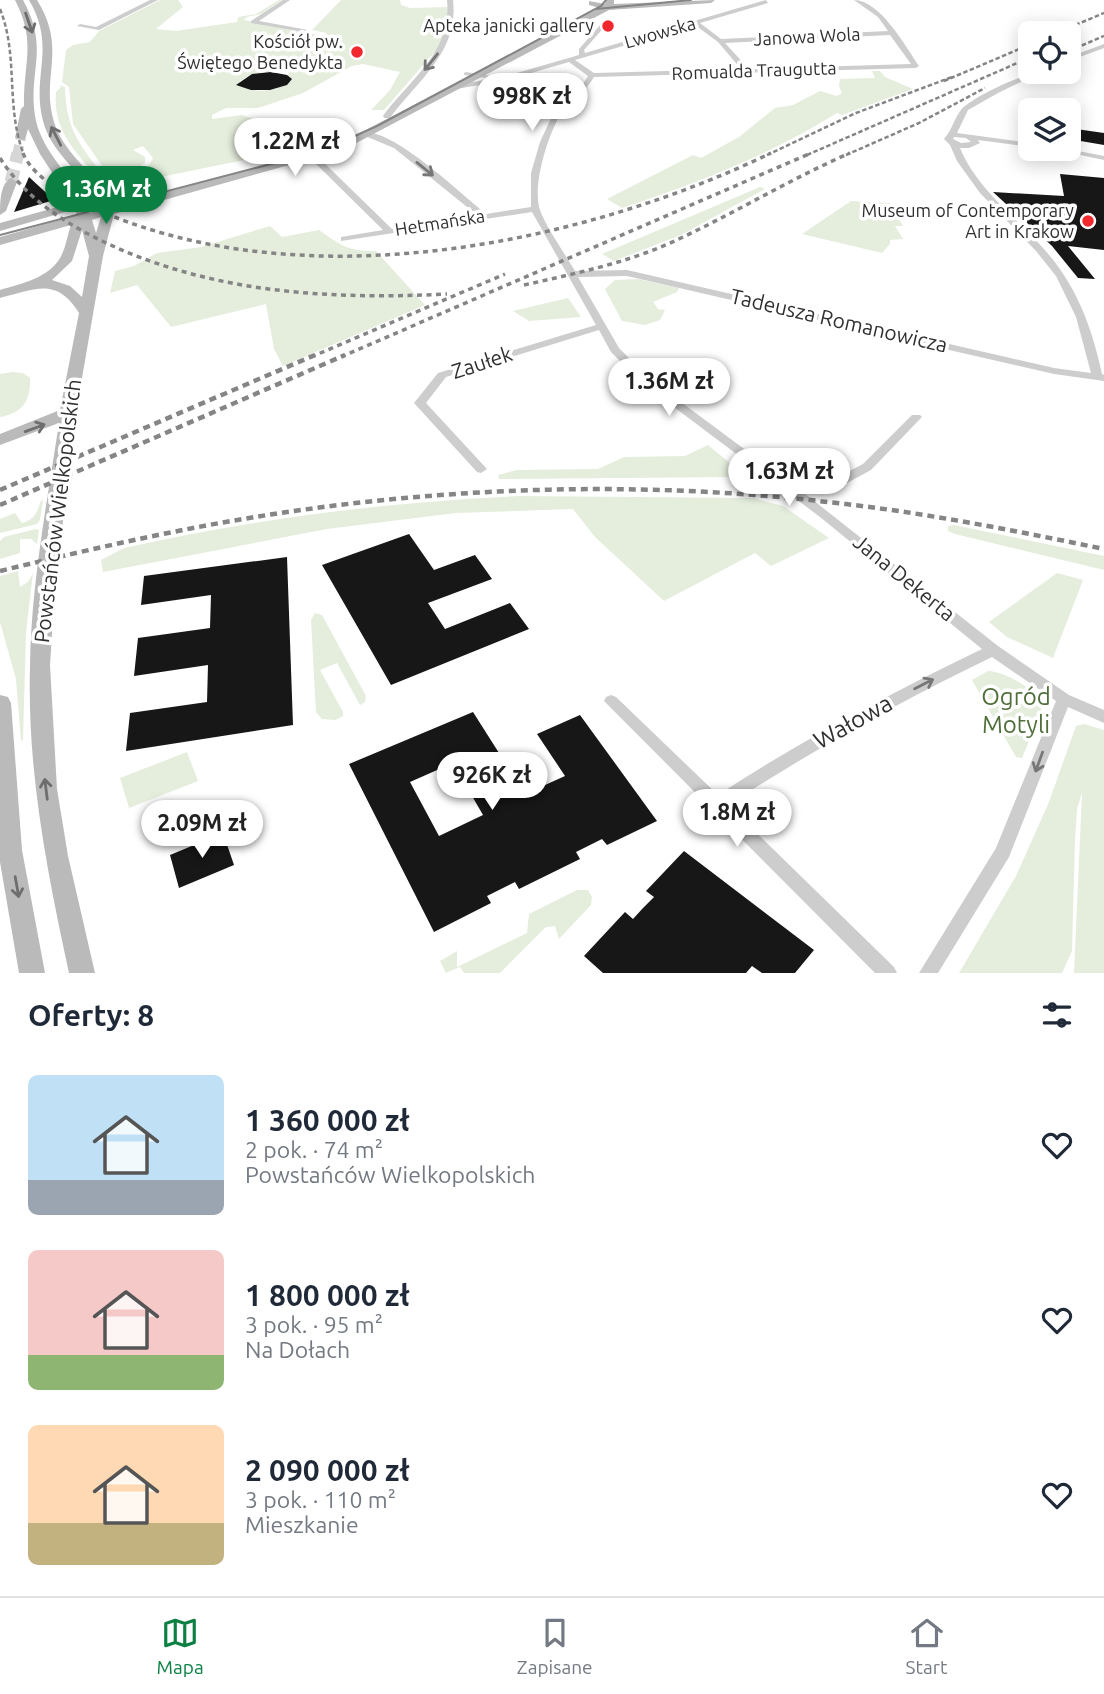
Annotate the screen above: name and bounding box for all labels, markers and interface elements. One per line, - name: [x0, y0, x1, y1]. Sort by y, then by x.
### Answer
- one-way arrow: [24, 11, 37, 33]
- street label: Lwowska: [622, 12, 698, 52]
- place label: Apteka janicki gallery: [423, 15, 594, 35]
- marker: Apteka janicki gallery: [600, 18, 616, 34]
- map controls: [1018, 21, 1081, 161]
- button: locate: [1018, 21, 1081, 84]
- street label: Janowa Wola: [753, 23, 861, 49]
- place label: Kościół pw. Świętego Benedykta: [177, 31, 343, 72]
- marker: Kościół pw. Świętego Benedykta: [349, 44, 365, 60]
- one-way arrow: [423, 52, 438, 70]
- street label: Romualda Traugutta: [671, 57, 837, 83]
- pin: 998K zł: [467, 74, 597, 133]
- text: 998K zł: [493, 83, 571, 108]
- button: layers: [1018, 98, 1081, 161]
- pin: 1.22M zł: [223, 118, 367, 178]
- one-way arrow: [48, 127, 62, 147]
- text: 1.22M zł: [250, 128, 340, 153]
- one-way arrow: [416, 161, 434, 177]
- pin: 1.36M zł: [34, 166, 178, 226]
- text: 1.36M zł: [61, 176, 151, 201]
- place label: Museum of Contemporary Art in Krakow: [862, 200, 1074, 241]
- street label: Hetmańska: [393, 205, 486, 239]
- marker: Museum of Contemporary Art in Krakow: [1080, 213, 1096, 229]
- street label: Tadeusza Romanowicza: [728, 283, 950, 357]
- street label: Zaułek: [448, 341, 515, 383]
- pin: 1.36M zł: [597, 358, 741, 418]
- text: 1.36M zł: [624, 368, 714, 393]
- street label: Powstańców Wielkopolskich: [29, 378, 85, 644]
- one-way arrow: [23, 420, 45, 433]
- pin: 1.63M zł: [717, 448, 861, 508]
- text: 1.63M zł: [744, 458, 834, 483]
- street label: Jana Dekerta: [849, 529, 960, 626]
- one-way arrow: [913, 677, 934, 690]
- park label: Ogród Motyli: [981, 683, 1051, 738]
- street label: Wałowa: [809, 689, 897, 754]
- one-way arrow: [1032, 751, 1044, 773]
- pin: 926K zł: [427, 752, 557, 812]
- text: 926K zł: [453, 762, 531, 787]
- one-way arrow: [39, 778, 52, 800]
- pin: 1.8M zł: [672, 790, 802, 849]
- text: 1.8M zł: [699, 799, 775, 824]
- pin: 2.09M zł: [130, 800, 274, 860]
- text: 2.09M zł: [157, 810, 247, 835]
- one-way arrow: [11, 875, 24, 898]
- icon: filters: [1038, 996, 1076, 1034]
- text: Oferty: 8: [28, 998, 154, 1032]
- icon: home: [84, 1103, 168, 1187]
- text: 1 360 000 zł: [245, 1103, 410, 1137]
- icon: heart: [1038, 1126, 1076, 1164]
- text: 2 pok. · 74 m²: [245, 1137, 383, 1162]
- text: Powstańców Wielkopolskich: [245, 1162, 536, 1187]
- icon: home: [84, 1278, 168, 1362]
- text: 1 800 000 zł: [245, 1278, 410, 1312]
- icon: heart: [1038, 1301, 1076, 1339]
- text: 3 pok. · 95 m²: [245, 1312, 383, 1337]
- text: Na Dołach: [245, 1337, 350, 1362]
- icon: home: [84, 1453, 168, 1537]
- text: 2 090 000 zł: [245, 1453, 410, 1487]
- icon: heart: [1038, 1476, 1076, 1514]
- text: 3 pok. · 110 m²: [245, 1487, 396, 1512]
- text: Mieszkanie: [245, 1512, 359, 1537]
- tab: Mapa: [157, 1614, 204, 1678]
- tab: Zapisane: [517, 1614, 592, 1678]
- tab: Start: [906, 1614, 947, 1678]

